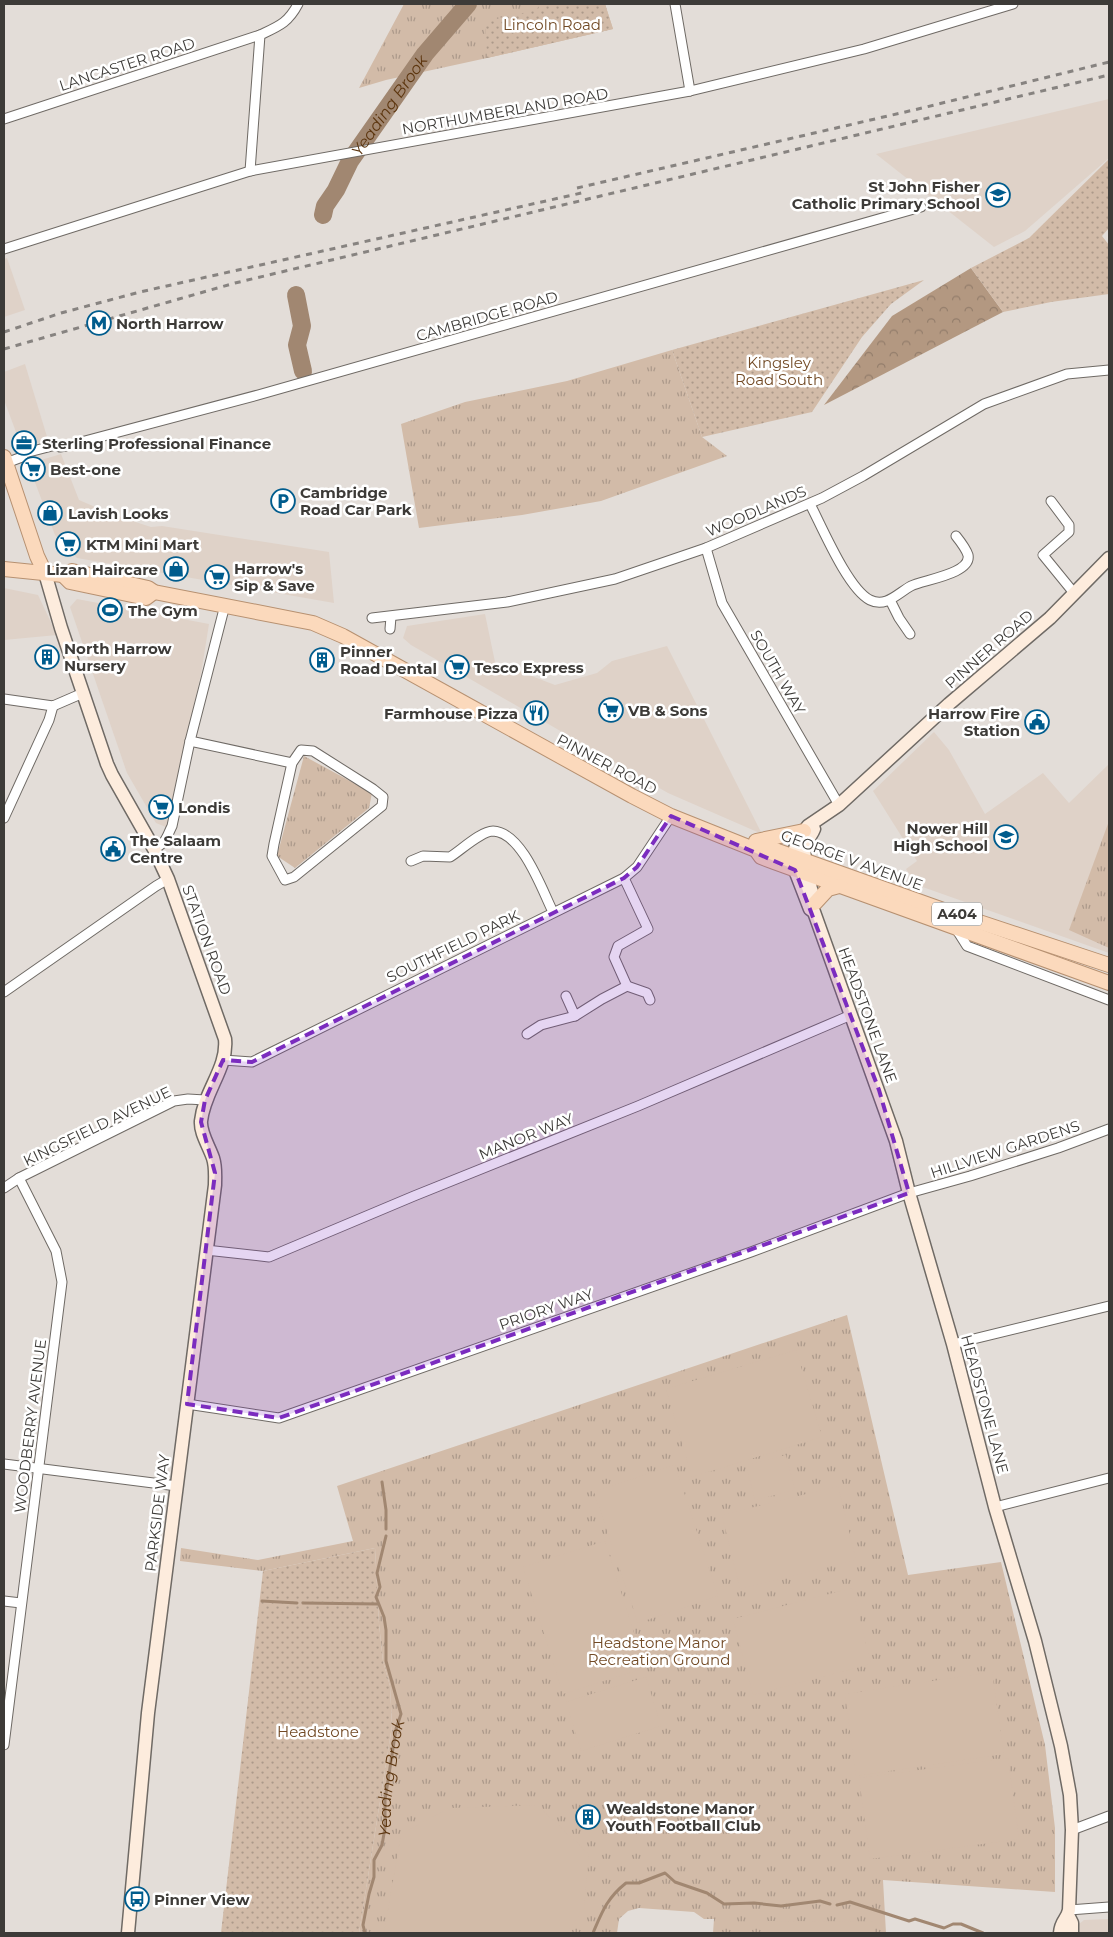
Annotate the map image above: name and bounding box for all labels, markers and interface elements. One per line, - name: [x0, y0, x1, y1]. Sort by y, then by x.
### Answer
- park label: Lincoln Road: [503, 15, 601, 34]
- street label: LANCASTER ROAD: [57, 33, 197, 95]
- water label: Yeading Brook: [347, 50, 432, 159]
- street label: NORTHUMBERLAND ROAD: [400, 83, 610, 139]
- place label: St John Fisher Catholic Primary School: [792, 177, 981, 213]
- school or university icon: St John Fisher Catholic Primary School: [985, 182, 1011, 208]
- street label: CAMBRIDGE ROAD: [414, 287, 560, 345]
- metro station icon: North Harrow: [86, 310, 112, 336]
- place label: North Harrow: [116, 314, 224, 333]
- park label: Kingsley Road South: [735, 353, 823, 389]
- office icon: Sterling Professional Finance: [11, 430, 37, 456]
- place label: Sterling Professional Finance: [42, 434, 271, 453]
- supermarket icon: Best-one: [20, 456, 46, 482]
- place label: Best-one: [50, 460, 121, 479]
- street label: WOODLANDS: [703, 481, 809, 541]
- place label: Cambridge Road Car Park: [300, 483, 412, 519]
- parking icon: Cambridge Road Car Park: [270, 488, 296, 514]
- shop icon: Lavish Looks: [37, 500, 63, 526]
- place label: Lavish Looks: [68, 504, 168, 523]
- supermarket icon: KTM Mini Mart: [55, 531, 81, 557]
- place label: KTM Mini Mart: [86, 535, 200, 554]
- shop icon: Lizan Haircare: [163, 556, 189, 582]
- place label: Harrow's Sip & Save: [234, 559, 315, 595]
- place label: Lizan Haircare: [46, 560, 158, 579]
- supermarket icon: Harrow's Sip & Save: [204, 564, 230, 590]
- sports icon: The Gym: [97, 597, 123, 623]
- place label: The Gym: [128, 601, 198, 620]
- street label: PINNER ROAD: [941, 605, 1037, 693]
- street label: SOUTH WAY: [746, 627, 810, 718]
- place label: North Harrow Nursery: [64, 639, 172, 675]
- place label: Pinner Road Dental: [340, 642, 437, 678]
- building icon: North Harrow Nursery: [34, 644, 60, 670]
- building icon: Pinner Road Dental: [309, 647, 335, 673]
- supermarket icon: Tesco Express: [444, 654, 470, 680]
- place label: Tesco Express: [474, 658, 584, 677]
- supermarket icon: VB & Sons: [598, 697, 624, 723]
- restaurant icon: Farmhouse Pizza: [523, 700, 549, 726]
- place label: VB & Sons: [627, 701, 708, 720]
- place label: Farmhouse Pizza: [384, 704, 518, 723]
- place label: Harrow Fire Station: [928, 704, 1020, 740]
- public building icon: Harrow Fire Station: [1024, 709, 1050, 735]
- street label: PINNER ROAD: [554, 730, 660, 798]
- supermarket icon: Londis: [148, 794, 174, 820]
- place label: Londis: [178, 798, 230, 817]
- place label: Nower Hill High School: [893, 819, 988, 855]
- school or university icon: Nower Hill High School: [993, 824, 1019, 850]
- street label: GEORGE V AVENUE: [778, 825, 926, 895]
- place label: The Salaam Centre: [130, 831, 221, 867]
- public building icon: The Salaam Centre: [100, 836, 126, 862]
- street label: STATION ROAD: [178, 882, 236, 998]
- road number: A404: [932, 902, 982, 926]
- street label: SOUTHFIELD PARK: [383, 905, 523, 987]
- street label: HEADSTONE LANE: [835, 944, 901, 1086]
- street label: KINGSFIELD AVENUE: [20, 1082, 174, 1170]
- street label: MANOR WAY: [476, 1108, 577, 1164]
- street label: HILLVIEW GARDENS: [928, 1116, 1082, 1182]
- street label: PRIORY WAY: [496, 1284, 596, 1334]
- street label: HEADSTONE LANE: [957, 1332, 1013, 1476]
- street label: WOODBERRY AVENUE: [10, 1338, 50, 1514]
- street label: PARKSIDE WAY: [140, 1453, 174, 1573]
- park label: Headstone Manor Recreation Ground: [588, 1633, 730, 1669]
- water label: Yeading Brook: [374, 1715, 409, 1839]
- park label: Headstone: [277, 1722, 359, 1741]
- place label: Wealdstone Manor Youth Football Club: [605, 1799, 761, 1835]
- building icon: Wealdstone Manor Youth Football Club: [575, 1804, 601, 1830]
- bus stop icon: Pinner View: [124, 1886, 150, 1912]
- place label: Pinner View: [154, 1890, 250, 1909]

